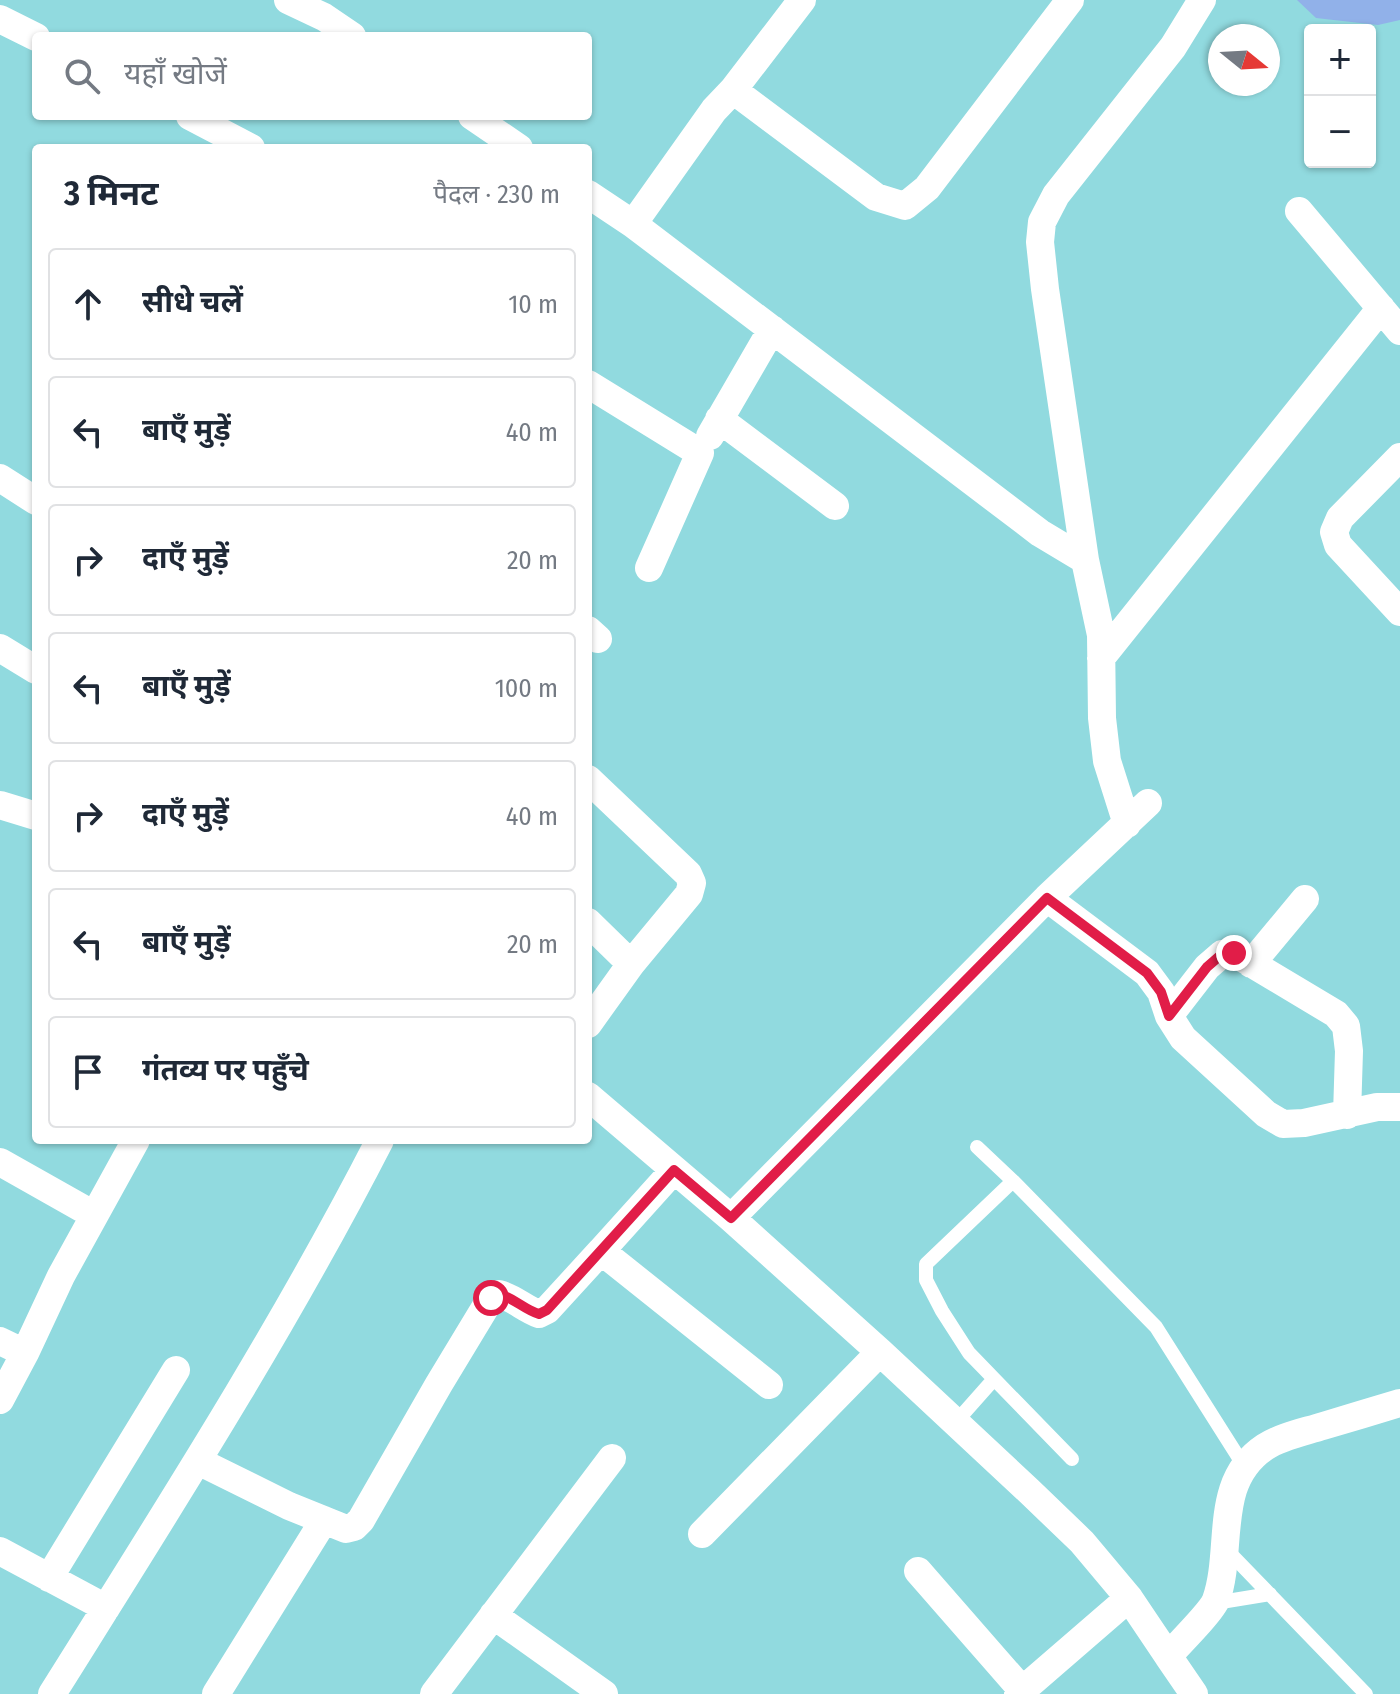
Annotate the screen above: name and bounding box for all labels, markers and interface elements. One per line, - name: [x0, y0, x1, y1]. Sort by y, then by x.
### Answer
- north arrow: [1208, 24, 1280, 96]
- map controls: [1304, 24, 1376, 168]
- button: +: [1304, 24, 1376, 96]
- search box: [32, 32, 592, 120]
- icon: search: [60, 54, 104, 98]
- text: यहाँ खोजें: [124, 56, 227, 92]
- button: −: [1304, 96, 1376, 168]
- text: 3 मिनट: [64, 173, 159, 214]
- text: पैदल · 230 m: [433, 179, 560, 210]
- icon: ahead: [66, 282, 110, 326]
- text: सीधे चलें: [142, 284, 243, 320]
- text: 10 m: [508, 289, 558, 320]
- icon: left: [66, 410, 110, 454]
- text: बाएँ मुड़ें: [142, 412, 231, 448]
- text: 40 m: [506, 417, 558, 448]
- icon: right: [66, 538, 110, 582]
- text: दाएँ मुड़ें: [142, 540, 229, 576]
- text: 20 m: [507, 545, 558, 576]
- icon: left: [66, 666, 110, 710]
- text: बाएँ मुड़ें: [142, 668, 231, 704]
- text: 100 m: [495, 673, 558, 704]
- icon: right: [66, 794, 110, 838]
- text: दाएँ मुड़ें: [142, 796, 229, 832]
- text: 40 m: [506, 801, 558, 832]
- icon: left: [66, 922, 110, 966]
- text: बाएँ मुड़ें: [142, 924, 231, 960]
- text: 20 m: [507, 929, 558, 960]
- route end: [1216, 935, 1252, 971]
- icon: arrive: [66, 1050, 110, 1094]
- text: गंतव्य पर पहुँचे: [142, 1052, 309, 1088]
- route start: [473, 1280, 509, 1316]

